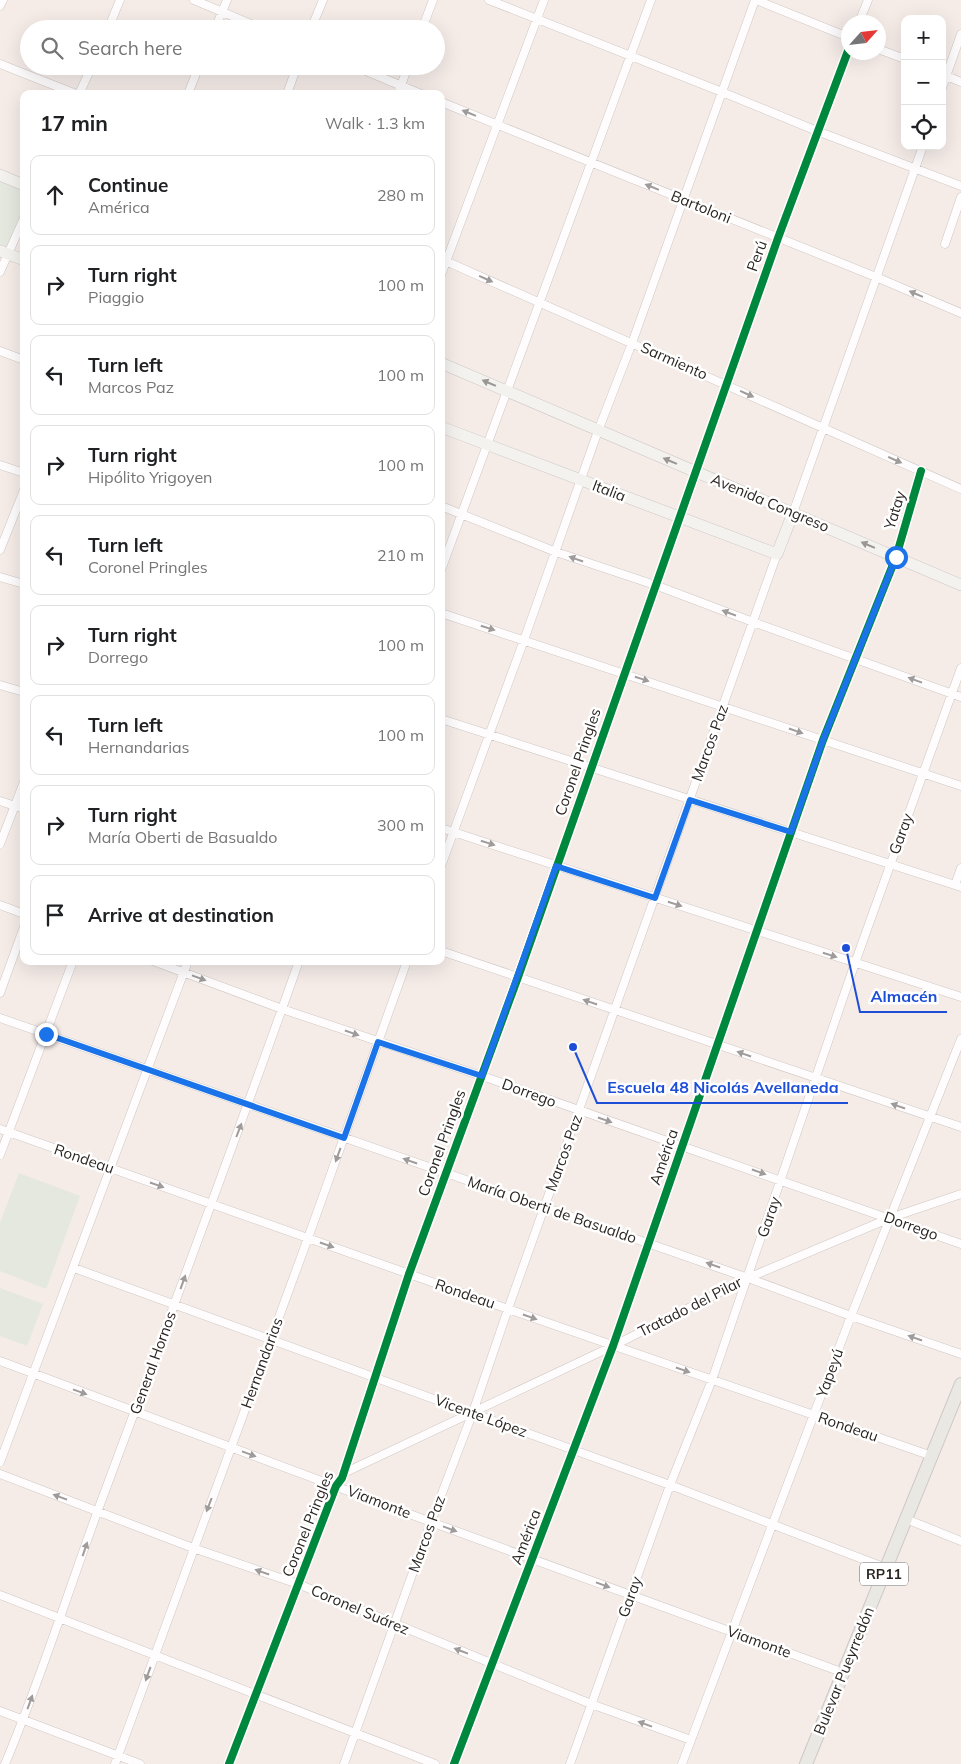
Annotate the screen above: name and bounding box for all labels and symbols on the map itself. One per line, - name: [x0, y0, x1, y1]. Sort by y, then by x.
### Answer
- north arrow: [841, 15, 886, 60]
- one-way arrow: [461, 109, 476, 117]
- one-way arrow: [645, 183, 659, 191]
- street label: Bartoloni: [668, 186, 734, 227]
- street label: Perú: [742, 238, 771, 274]
- one-way arrow: [479, 275, 493, 283]
- one-way arrow: [909, 290, 923, 298]
- street label: Sarmiento: [638, 337, 711, 384]
- one-way arrow: [482, 379, 496, 387]
- one-way arrow: [740, 390, 754, 398]
- one-way arrow: [888, 456, 902, 464]
- one-way arrow: [663, 457, 677, 465]
- street label: Avenida Congreso: [708, 469, 832, 536]
- street label: Italia: [590, 476, 629, 506]
- street label: Yatay: [879, 488, 909, 532]
- one-way arrow: [860, 541, 875, 549]
- route start: [885, 546, 908, 569]
- one-way arrow: [569, 554, 584, 562]
- one-way arrow: [721, 609, 736, 617]
- one-way arrow: [480, 625, 495, 632]
- one-way arrow: [635, 675, 650, 683]
- one-way arrow: [907, 676, 922, 684]
- street label: Marcos Paz: [687, 702, 732, 784]
- street label: Coronel Pringles: [550, 706, 605, 818]
- one-way arrow: [789, 727, 804, 735]
- street label: Garay: [884, 811, 917, 857]
- one-way arrow: [480, 840, 495, 848]
- one-way arrow: [668, 901, 683, 909]
- one-way arrow: [823, 951, 838, 959]
- one-way arrow: [192, 974, 207, 982]
- callout: Almacén: [860, 981, 947, 1012]
- text: Almacén: [871, 986, 937, 1006]
- one-way arrow: [583, 997, 598, 1005]
- route end: [35, 1023, 58, 1046]
- one-way arrow: [345, 1029, 360, 1037]
- one-way arrow: [736, 1050, 751, 1058]
- callout: Escuela 48 Nicolás Avellaneda: [597, 1072, 848, 1103]
- street label: Dorrego: [499, 1074, 559, 1111]
- text: Escuela 48 Nicolás Avellaneda: [607, 1077, 839, 1097]
- street label: Coronel Pringles: [413, 1087, 470, 1199]
- one-way arrow: [890, 1102, 905, 1110]
- street label: Marcos Paz: [541, 1112, 586, 1194]
- one-way arrow: [598, 1116, 613, 1124]
- one-way arrow: [236, 1122, 243, 1137]
- street label: América: [645, 1126, 682, 1187]
- street label: Rondeau: [52, 1139, 117, 1178]
- one-way arrow: [333, 1148, 341, 1163]
- one-way arrow: [403, 1157, 418, 1164]
- one-way arrow: [751, 1169, 766, 1176]
- street label: María Oberti de Basualdo: [465, 1172, 639, 1247]
- one-way arrow: [150, 1181, 165, 1189]
- street label: Garay: [753, 1194, 784, 1240]
- street label: Dorrego: [881, 1207, 941, 1244]
- one-way arrow: [320, 1241, 335, 1249]
- one-way arrow: [705, 1261, 720, 1268]
- street label: Tratado del Pilar: [635, 1272, 745, 1341]
- one-way arrow: [179, 1274, 187, 1289]
- street label: Rondeau: [433, 1274, 498, 1313]
- street label: General Hornos: [125, 1309, 180, 1417]
- one-way arrow: [522, 1313, 537, 1321]
- street label: Hernandarias: [236, 1315, 287, 1411]
- one-way arrow: [907, 1334, 922, 1342]
- street label: Yapeyú: [812, 1346, 847, 1401]
- one-way arrow: [676, 1366, 691, 1374]
- one-way arrow: [73, 1388, 87, 1396]
- street label: Vicente López: [432, 1390, 530, 1441]
- street label: Rondeau: [816, 1407, 881, 1446]
- one-way arrow: [241, 1451, 256, 1458]
- street label: Coronel Pringles: [278, 1468, 337, 1579]
- street label: Viamonte: [345, 1481, 414, 1522]
- one-way arrow: [52, 1493, 67, 1501]
- street label: Marcos Paz: [404, 1493, 449, 1575]
- one-way arrow: [205, 1498, 213, 1513]
- street label: América: [506, 1506, 545, 1567]
- one-way arrow: [443, 1525, 458, 1533]
- one-way arrow: [81, 1542, 89, 1557]
- road number: RP11: [860, 1562, 908, 1586]
- one-way arrow: [254, 1568, 269, 1575]
- street label: Garay: [613, 1574, 646, 1620]
- street label: Coronel Suárez: [308, 1580, 412, 1639]
- one-way arrow: [596, 1581, 611, 1589]
- street label: Bulevar Pueyrredón: [809, 1604, 878, 1738]
- street label: Viamonte: [724, 1621, 794, 1662]
- one-way arrow: [453, 1647, 468, 1655]
- one-way arrow: [144, 1667, 152, 1682]
- one-way arrow: [27, 1695, 34, 1710]
- one-way arrow: [637, 1720, 652, 1728]

